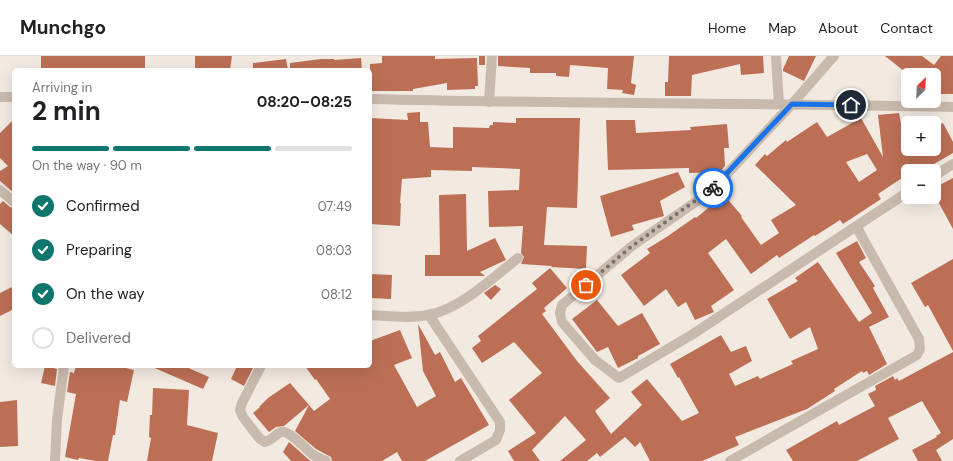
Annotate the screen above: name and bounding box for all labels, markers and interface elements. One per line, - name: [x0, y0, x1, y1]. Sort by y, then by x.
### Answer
- text: Munchgo: [20, 15, 106, 40]
- text: Home: [708, 19, 746, 37]
- text: Map: [768, 19, 796, 37]
- text: About: [818, 19, 858, 37]
- text: Contact: [880, 19, 933, 37]
- north arrow: [901, 68, 941, 108]
- map controls: [901, 68, 941, 204]
- text: Arriving in: [32, 79, 92, 96]
- pin: [834, 88, 868, 122]
- text: 08:20–08:25: [257, 92, 352, 112]
- text: 2 min: [32, 94, 101, 128]
- icon: home: [840, 94, 862, 116]
- button: +: [901, 116, 941, 156]
- text: On the way · 90 m: [32, 157, 142, 174]
- button: −: [901, 164, 941, 204]
- courier: [693, 168, 733, 208]
- icon: bike: [702, 177, 724, 199]
- icon: check: [32, 195, 54, 217]
- text: Confirmed: [66, 196, 140, 216]
- text: 07:49: [318, 198, 352, 215]
- icon: check: [32, 239, 54, 261]
- text: Preparing: [66, 240, 132, 260]
- text: 08:03: [316, 242, 352, 259]
- pin: [569, 268, 603, 302]
- icon: bag: [575, 274, 597, 296]
- icon: check: [32, 283, 54, 305]
- text: On the way: [66, 284, 145, 304]
- text: 08:12: [321, 286, 352, 303]
- text: Delivered: [66, 328, 131, 348]

